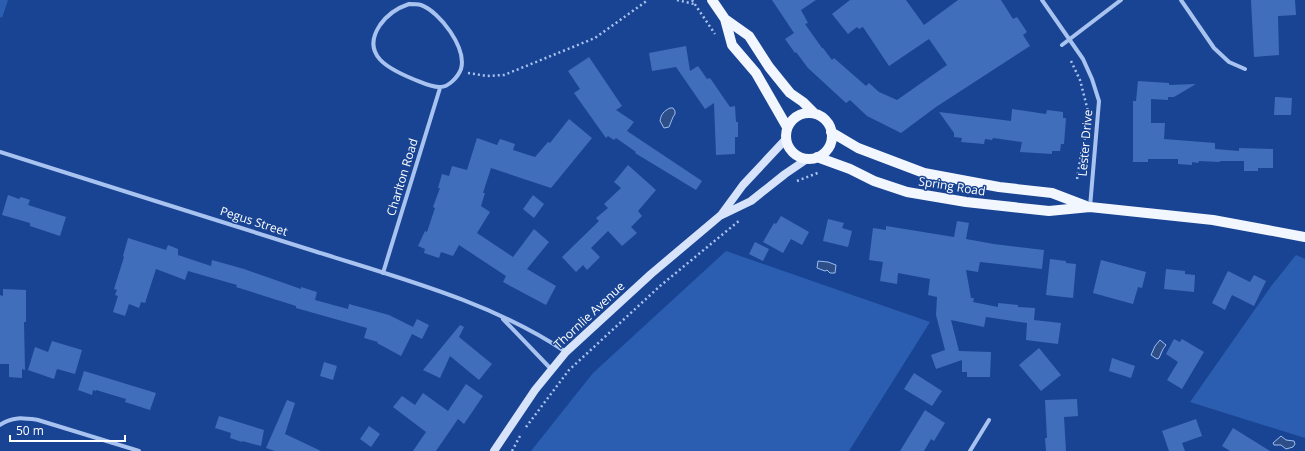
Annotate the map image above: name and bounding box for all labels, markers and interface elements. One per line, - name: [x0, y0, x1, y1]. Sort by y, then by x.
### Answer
- street label: Lester Drive: [1074, 109, 1096, 177]
- street label: Charlton Road: [382, 136, 422, 218]
- street label: Spring Road: [917, 172, 987, 200]
- street label: Pegus Street: [218, 202, 290, 240]
- street label: Thornlie Avenue: [550, 278, 628, 352]
- scale bar: [10, 417, 125, 443]
- text: 50 m: [16, 422, 44, 439]

